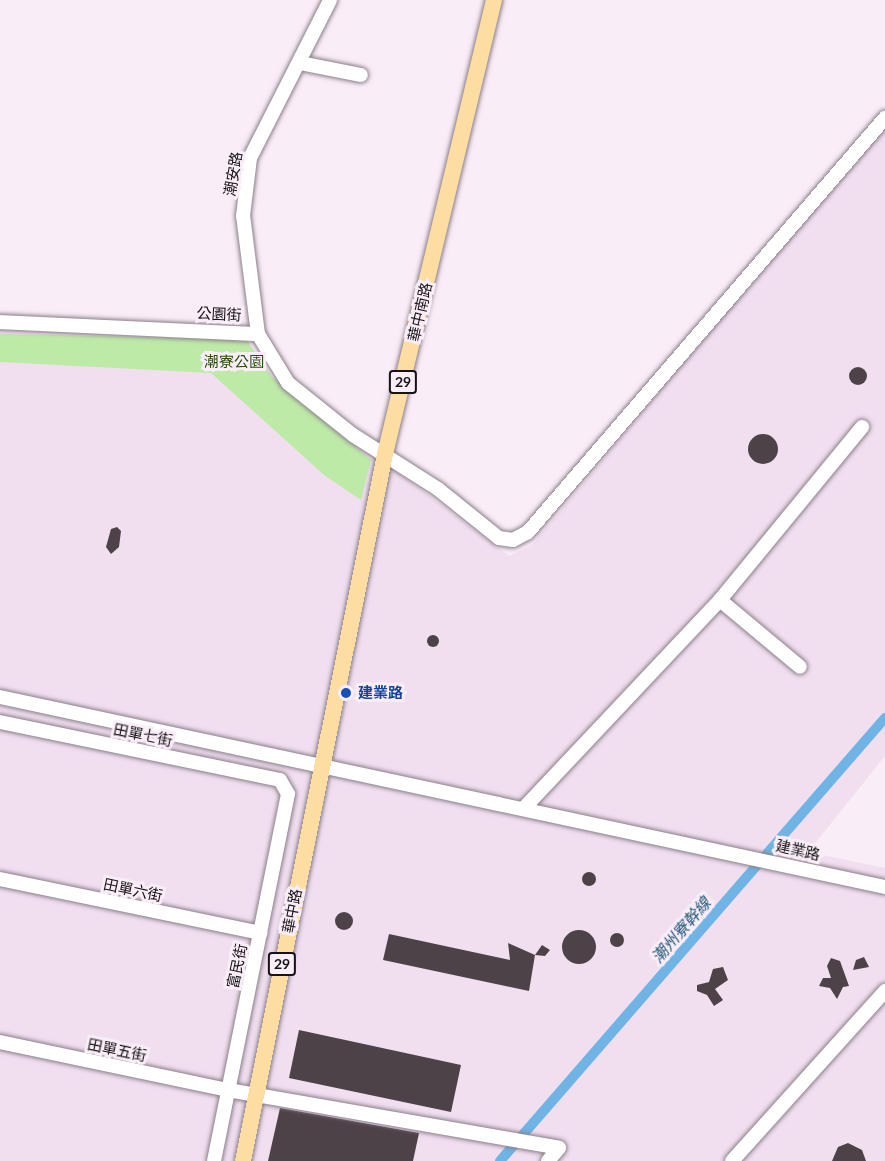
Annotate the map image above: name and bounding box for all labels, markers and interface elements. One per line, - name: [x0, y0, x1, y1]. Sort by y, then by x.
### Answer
- street label: 潮安路: [220, 150, 246, 198]
- street label: 華中南路: [404, 281, 436, 343]
- street label: 公園街: [196, 304, 242, 324]
- park label: 潮寮公園: [204, 353, 264, 371]
- road number: 29: [388, 371, 418, 393]
- place label: 建業路: [358, 684, 403, 702]
- marker: 建業路: [339, 686, 353, 700]
- street label: 田單七街: [112, 720, 174, 750]
- street label: 建業路: [774, 836, 822, 864]
- street label: 田單六街: [102, 875, 164, 905]
- street label: 華中路: [279, 887, 305, 935]
- water label: 潮州寮幹線: [648, 894, 714, 966]
- street label: 富民街: [224, 942, 250, 990]
- road number: 29: [267, 953, 297, 975]
- street label: 田單五街: [86, 1035, 148, 1065]

